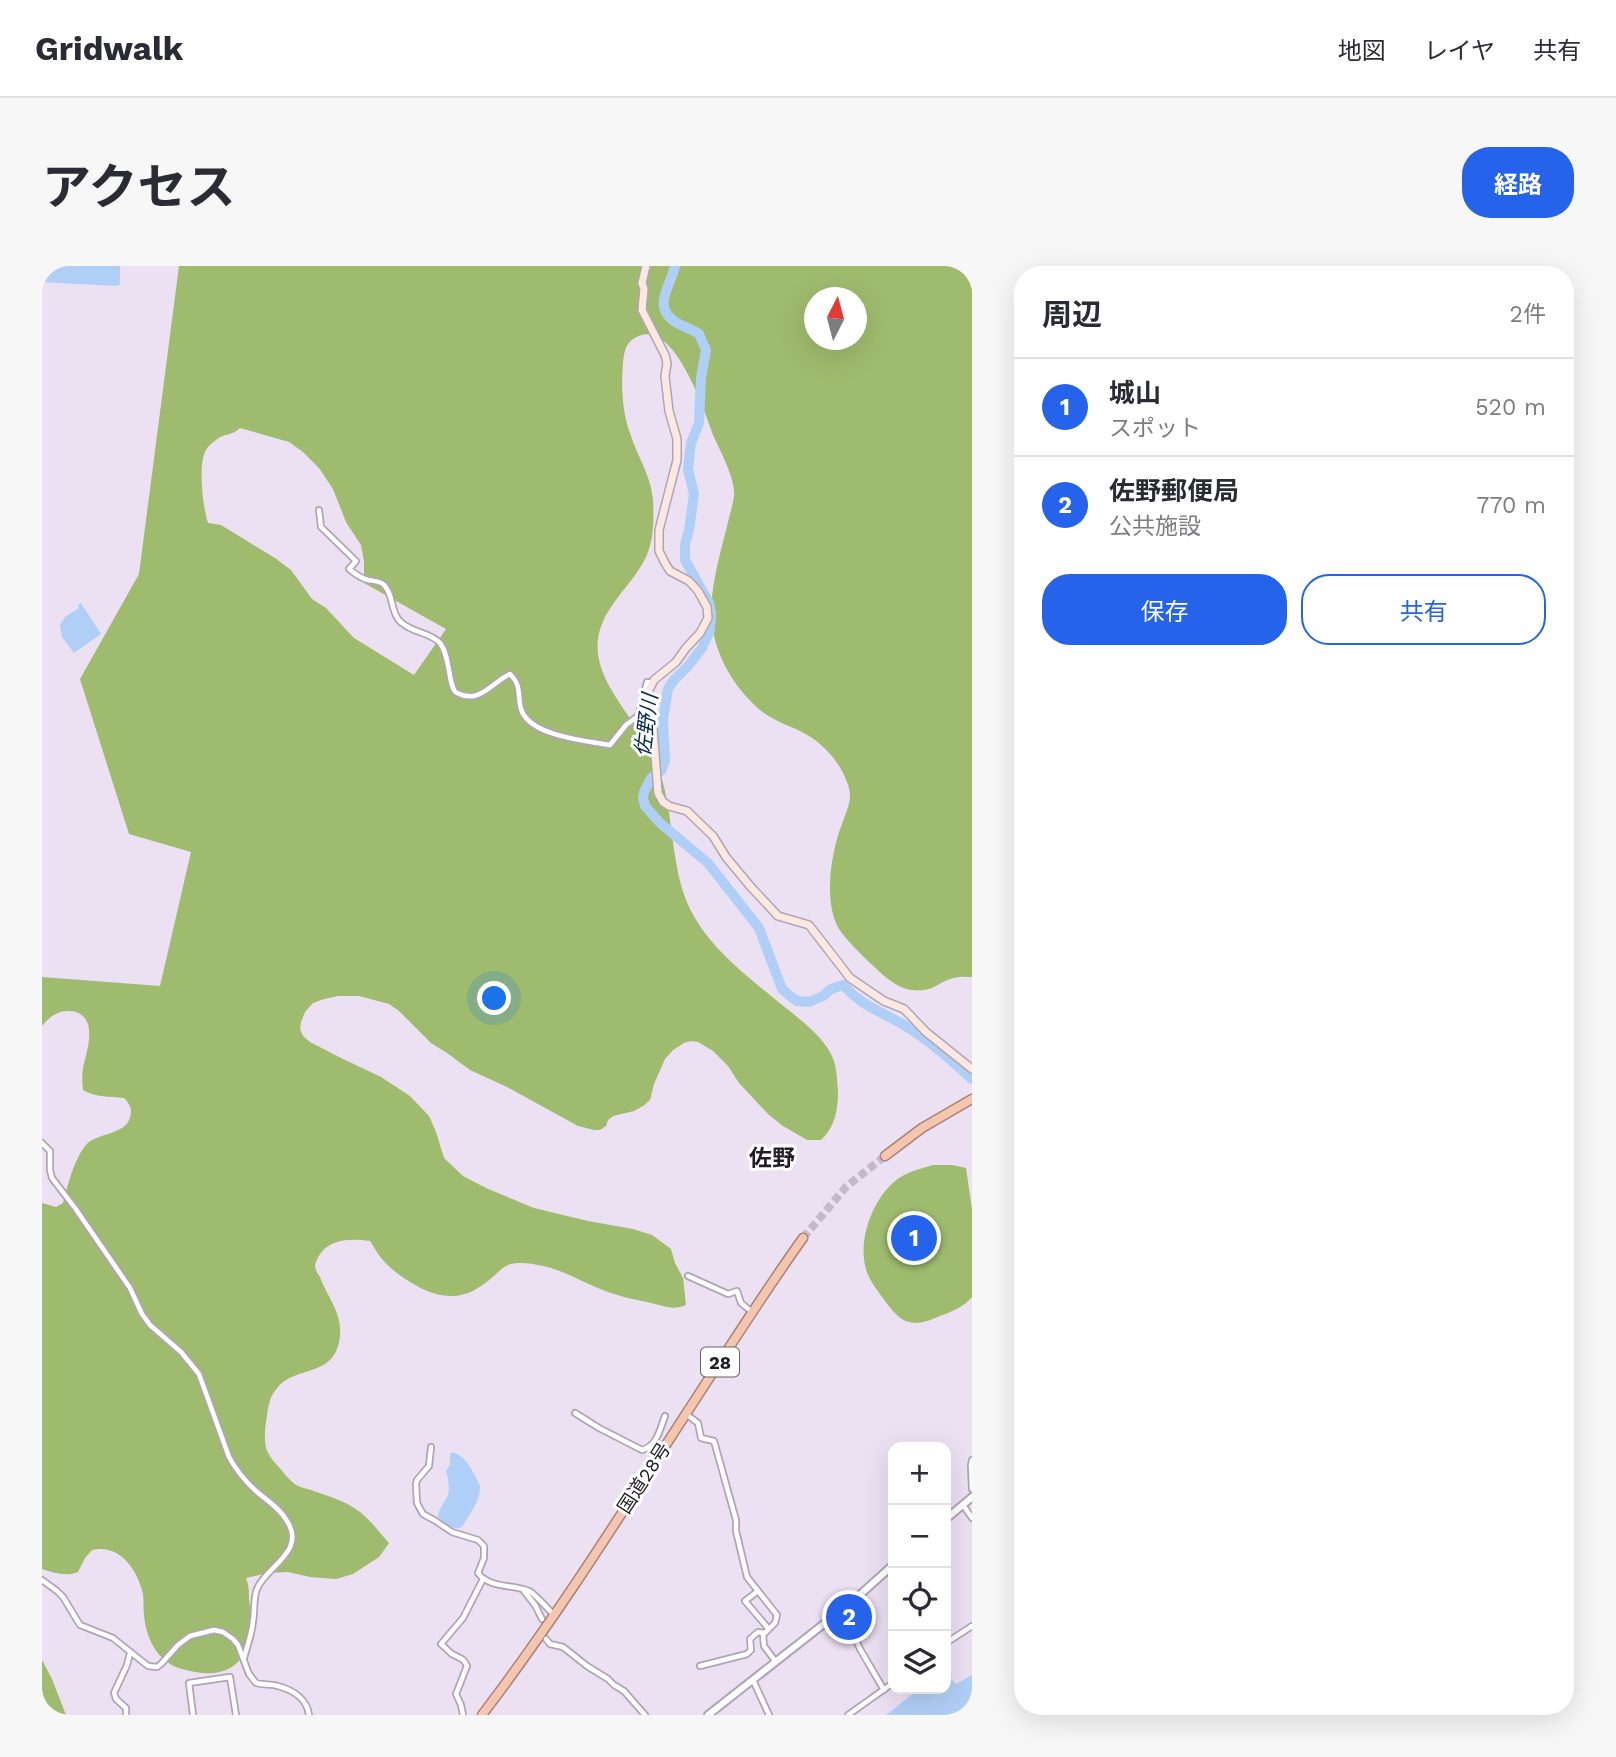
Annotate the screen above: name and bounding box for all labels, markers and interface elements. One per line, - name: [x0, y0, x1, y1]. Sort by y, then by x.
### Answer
- text: Gridwalk: [35, 29, 183, 68]
- text: 地図: [1338, 37, 1386, 65]
- text: レイヤ: [1424, 37, 1495, 65]
- text: 共有: [1533, 37, 1581, 65]
- button: 経路: [1462, 147, 1574, 218]
- text: アクセス: [42, 158, 236, 216]
- north arrow: [804, 287, 867, 350]
- text: 周辺: [1042, 297, 1102, 332]
- text: 2件: [1510, 301, 1546, 328]
- text: 城山: [1109, 378, 1161, 408]
- text: 1: [1060, 394, 1070, 421]
- text: 520 m: [1475, 394, 1546, 421]
- text: スポット: [1109, 415, 1201, 442]
- text: 佐野郵便局: [1109, 476, 1239, 506]
- text: 2: [1058, 492, 1072, 519]
- text: 770 m: [1477, 492, 1546, 519]
- text: 公共施設: [1109, 513, 1201, 540]
- button: 保存: [1042, 574, 1287, 645]
- button: 共有: [1301, 574, 1546, 645]
- water label: 佐野川: [630, 690, 662, 758]
- your location: [477, 981, 511, 1015]
- district label: 佐野: [749, 1145, 795, 1172]
- pin: 1: [891, 1212, 937, 1264]
- road number: 28: [701, 1348, 739, 1377]
- street label: 国道28号: [613, 1438, 675, 1518]
- map controls: [888, 1442, 951, 1694]
- button: +: [888, 1442, 951, 1505]
- button: −: [888, 1505, 951, 1568]
- button: locate: [888, 1568, 951, 1631]
- pin: 2: [826, 1591, 872, 1643]
- button: layers: [888, 1631, 951, 1694]

